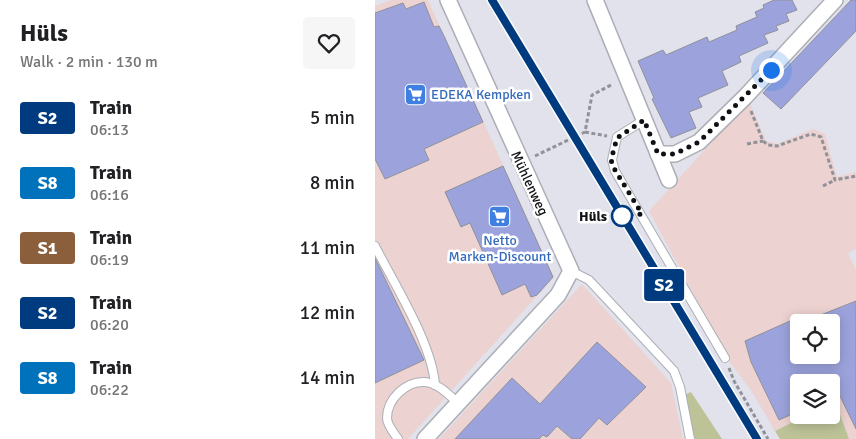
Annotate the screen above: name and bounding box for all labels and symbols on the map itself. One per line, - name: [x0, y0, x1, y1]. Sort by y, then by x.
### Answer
- your location: [759, 58, 784, 83]
- supermarket icon: EDEKA Kempken: [403, 82, 427, 106]
- place label: EDEKA Kempken: [431, 86, 531, 103]
- street label: Mühlenweg: [507, 148, 552, 218]
- supermarket icon: Netto Marken-Discount: [488, 205, 512, 229]
- marker: Hüls: [611, 205, 633, 227]
- place label: Hüls: [579, 208, 607, 225]
- place label: Netto Marken-Discount: [449, 232, 552, 265]
- line badge: S2: [641, 269, 687, 301]

